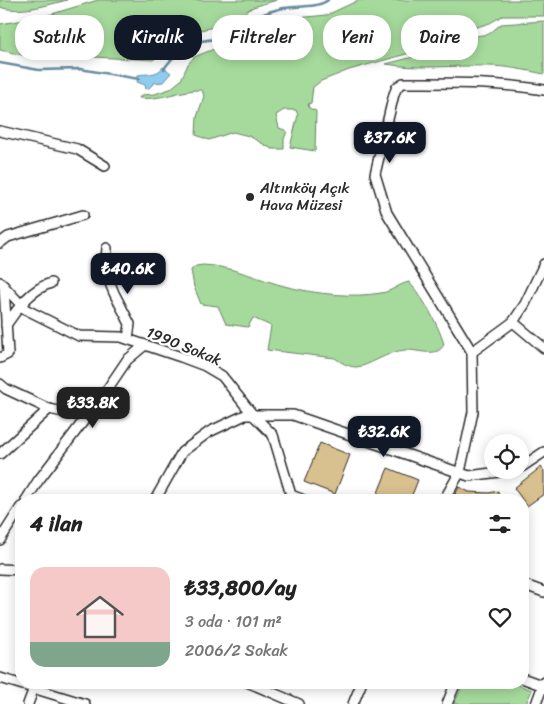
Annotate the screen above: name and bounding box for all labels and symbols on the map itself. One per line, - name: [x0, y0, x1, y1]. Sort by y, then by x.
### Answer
- pin: ₺37.6K: [349, 121, 431, 164]
- place label: Altınköy Açık Hava Müzesi: [259, 175, 351, 218]
- marker: Altınköy Açık Hava Müzesi: [244, 191, 256, 203]
- pin: ₺40.6K: [87, 252, 169, 295]
- street label: 1990 Sokak: [143, 319, 225, 373]
- pin: ₺33.8K: [52, 386, 134, 429]
- pin: ₺32.6K: [343, 416, 425, 458]

